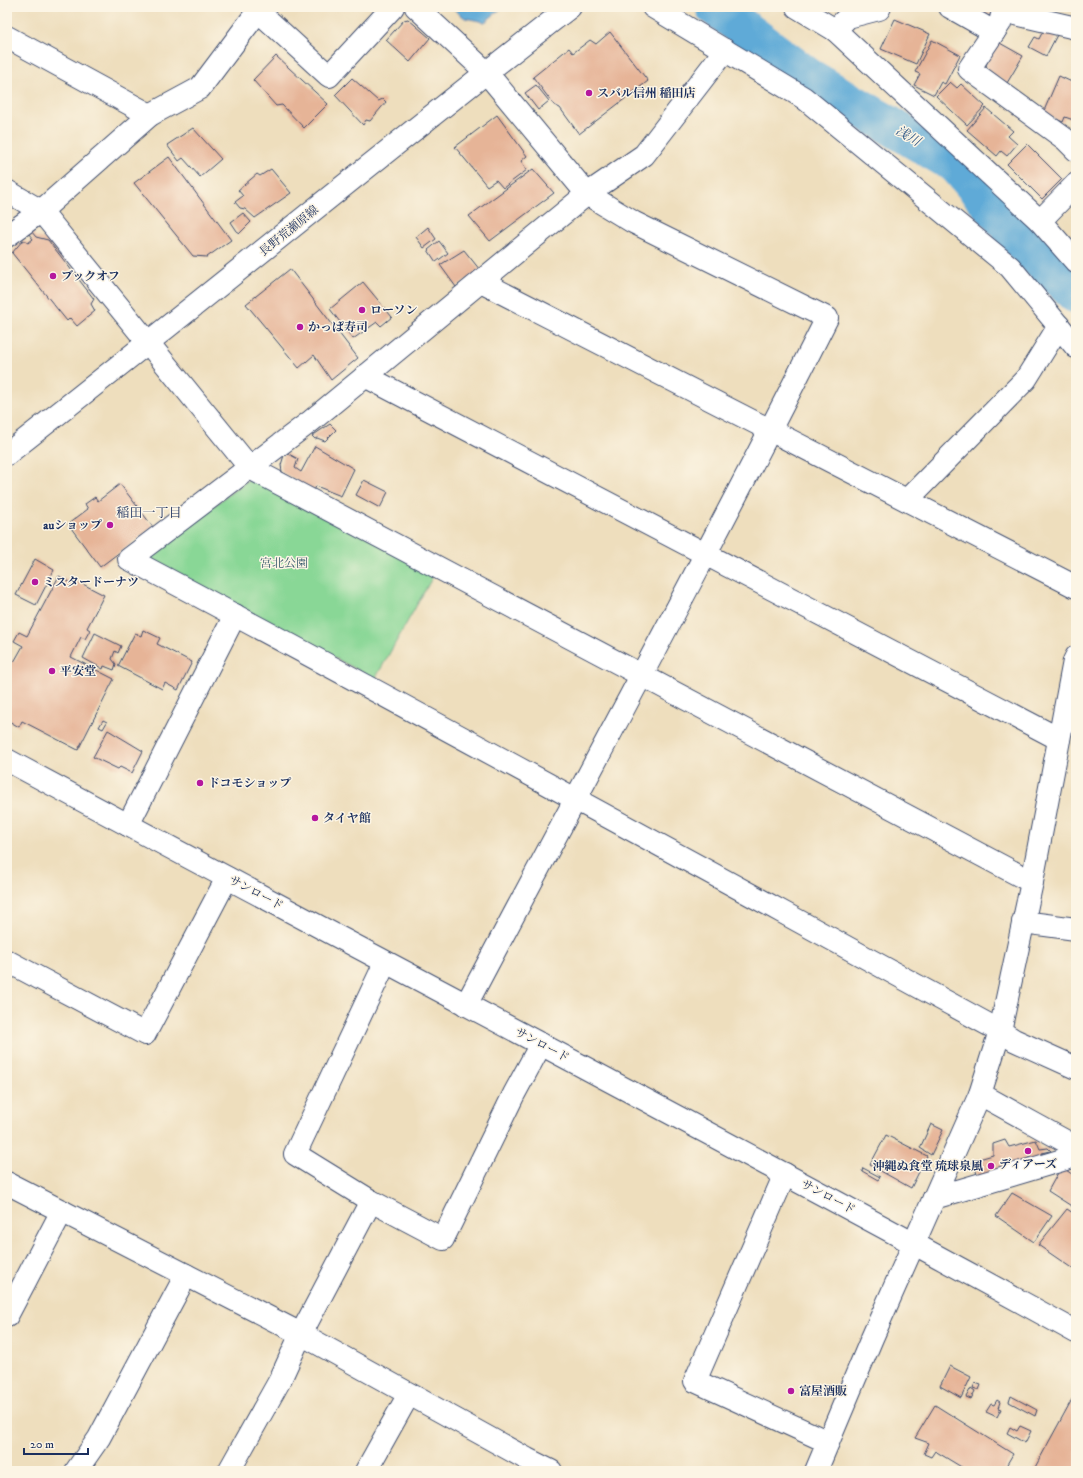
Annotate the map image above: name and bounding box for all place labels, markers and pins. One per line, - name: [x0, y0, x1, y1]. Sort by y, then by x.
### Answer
- place label: スバル信州 稲田店: [597, 86, 696, 101]
- marker: スバル信州 稲田店: [584, 88, 594, 98]
- place label: ブックオフ: [61, 269, 120, 284]
- marker: ブックオフ: [48, 271, 58, 281]
- place label: ローソン: [370, 303, 418, 318]
- marker: ローソン: [357, 305, 367, 315]
- place label: かっぱ寿司: [308, 320, 368, 335]
- marker: かっぱ寿司: [295, 322, 305, 332]
- place label: auショップ: [43, 518, 102, 533]
- marker: auショップ: [105, 520, 115, 530]
- place label: ミスタードーナツ: [43, 575, 139, 590]
- marker: ミスタードーナツ: [30, 577, 40, 587]
- place label: 平安堂: [60, 664, 96, 679]
- marker: 平安堂: [47, 666, 57, 676]
- place label: ドコモショップ: [208, 776, 291, 791]
- marker: ドコモショップ: [195, 778, 205, 788]
- place label: タイヤ館: [323, 811, 371, 826]
- marker: タイヤ館: [310, 813, 320, 823]
- marker: ディアーズ: [1023, 1146, 1033, 1156]
- place label: ディアーズ: [999, 1157, 1057, 1172]
- place label: 沖縄ぬ食堂 琉球泉風: [872, 1159, 983, 1174]
- marker: 沖縄ぬ食堂 琉球泉風: [986, 1161, 996, 1171]
- place label: 富屋酒販: [799, 1384, 847, 1399]
- marker: 富屋酒販: [786, 1386, 796, 1396]

